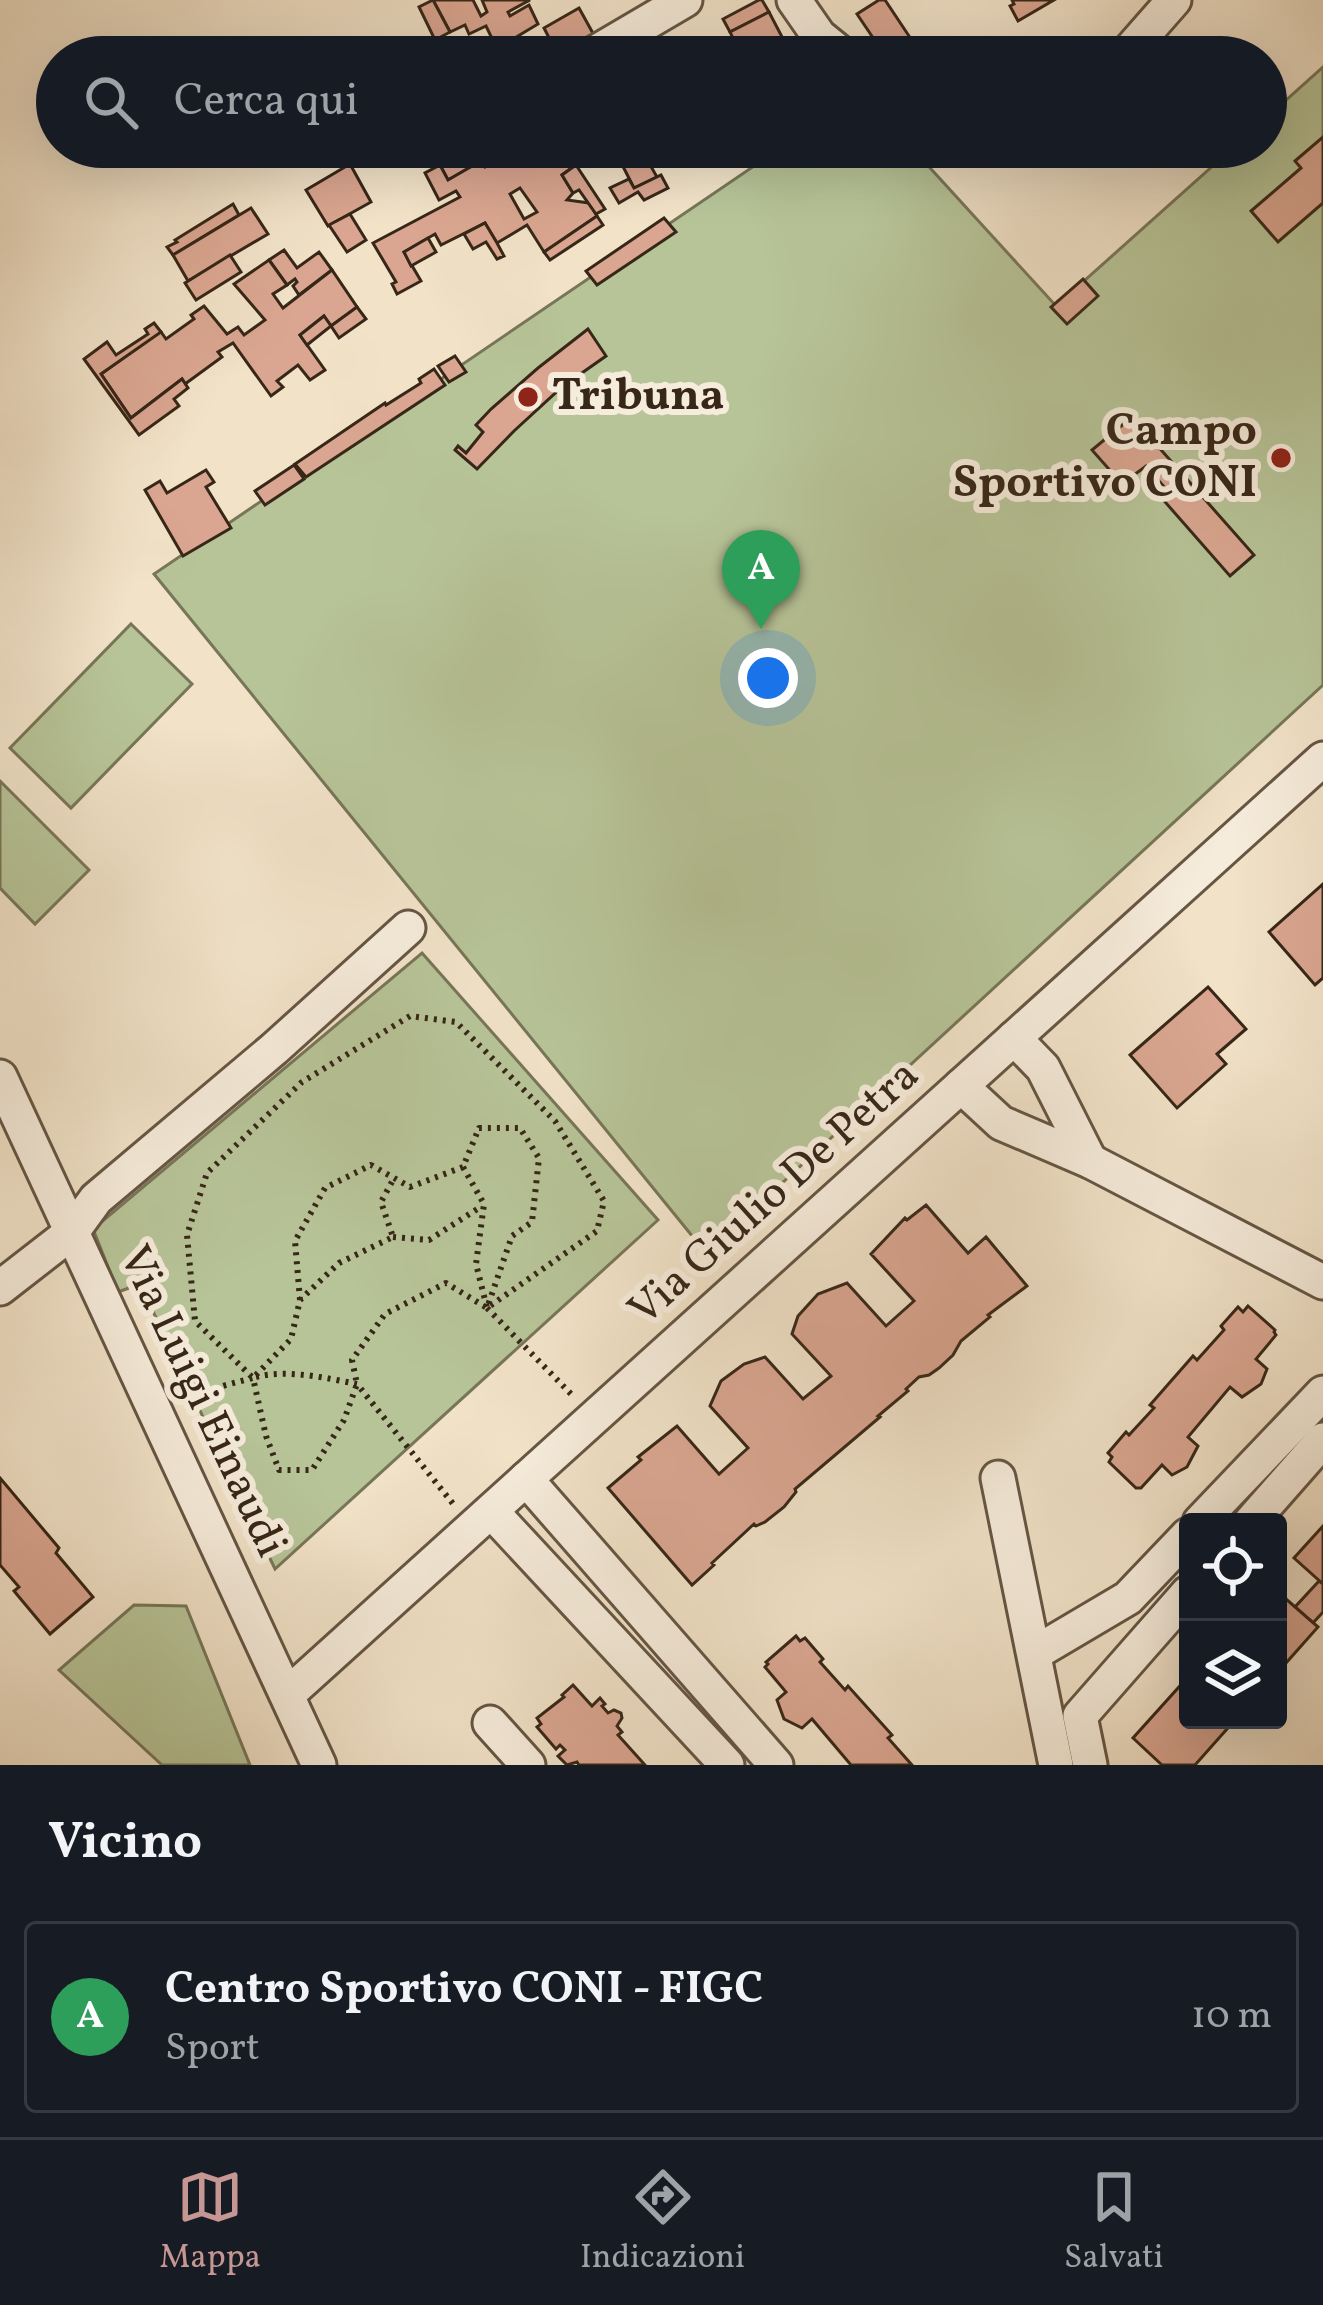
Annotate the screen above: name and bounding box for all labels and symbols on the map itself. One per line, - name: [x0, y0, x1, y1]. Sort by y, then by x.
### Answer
- place label: Tribuna: [552, 366, 724, 429]
- marker: Tribuna: [515, 384, 541, 410]
- place label: Campo Sportivo CONI: [953, 401, 1257, 516]
- marker: Campo Sportivo CONI: [1268, 445, 1294, 471]
- pin: A: [722, 530, 800, 629]
- your location: [738, 648, 798, 708]
- street label: Via Giulio De Petra: [616, 1046, 934, 1342]
- street label: Via Luigi Einaudi: [101, 1236, 301, 1568]

